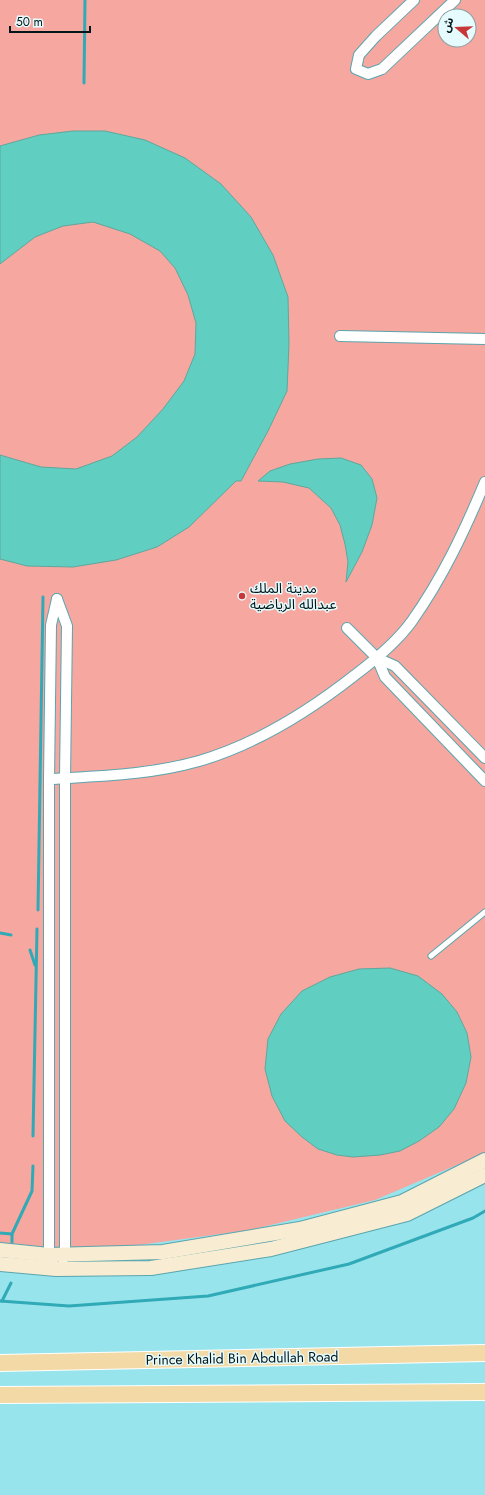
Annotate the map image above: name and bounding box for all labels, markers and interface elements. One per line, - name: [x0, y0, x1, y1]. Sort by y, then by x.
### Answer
- scale bar: [10, 8, 90, 34]
- north arrow: [437, 8, 477, 48]
- text: 50 m: [16, 13, 43, 31]
- text: ش: [438, 15, 458, 34]
- place label: مدينة الملك عبدالله الرياضية: [250, 578, 337, 614]
- marker: مدينة الملك عبدالله الرياضية: [237, 591, 247, 601]
- street label: Prince Khalid Bin Abdullah Road: [145, 1346, 339, 1370]

